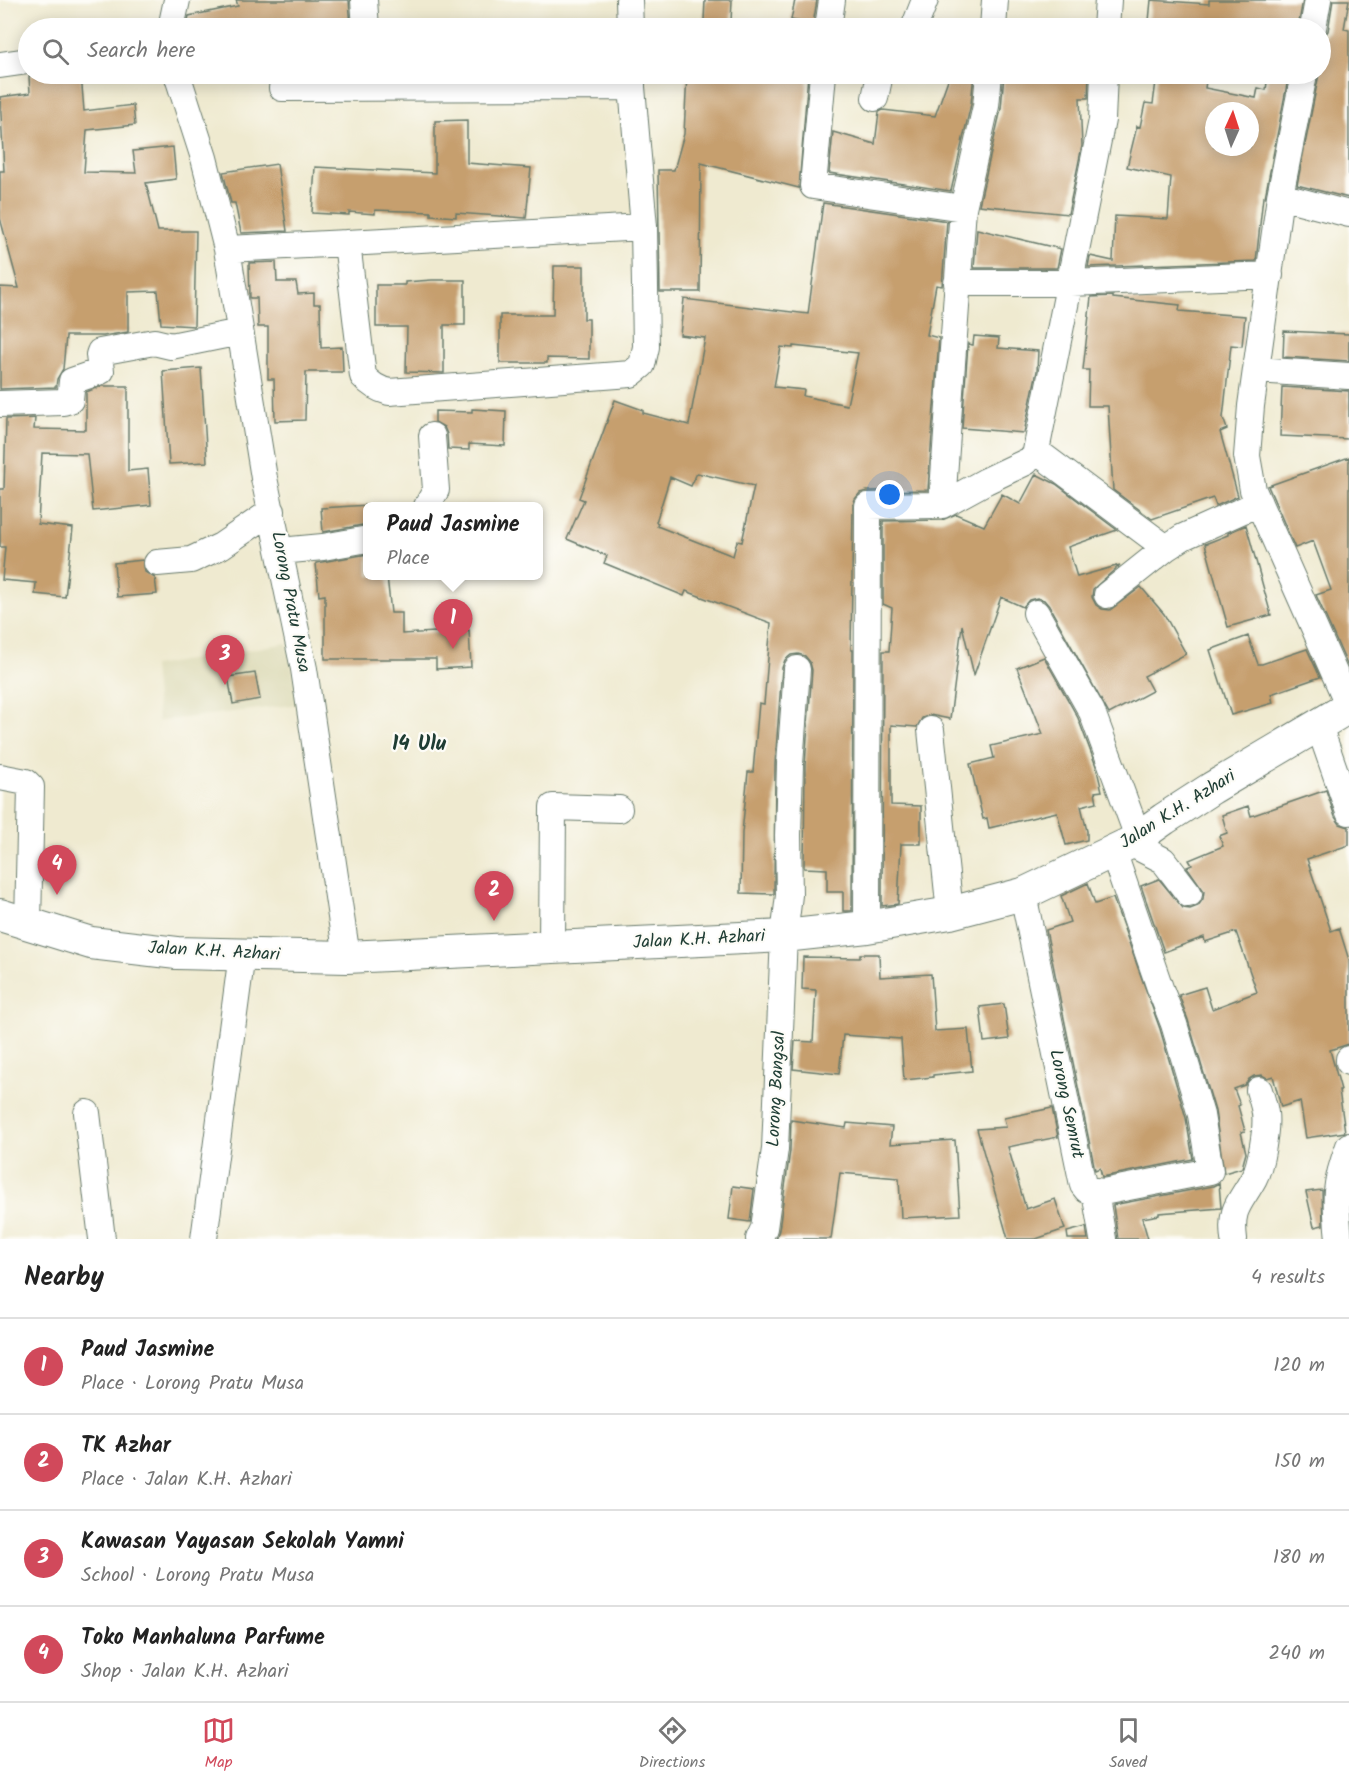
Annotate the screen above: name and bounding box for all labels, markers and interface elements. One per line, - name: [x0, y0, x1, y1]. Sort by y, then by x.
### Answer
- search box: [18, 18, 1331, 84]
- text: Search here: [87, 34, 195, 69]
- icon: search: [39, 35, 72, 68]
- north arrow: [1205, 102, 1259, 156]
- your location: [875, 480, 904, 509]
- popup: [363, 502, 543, 580]
- text: Paud Jasmine: [386, 508, 520, 543]
- street label: Lorong Pratu Musa: [262, 529, 318, 675]
- text: Place: [386, 543, 429, 575]
- pin: 1: [434, 600, 472, 649]
- pin: 3: [206, 636, 244, 685]
- district label: 14 Ulu: [392, 728, 447, 761]
- street label: Jalan K.H. Azhari: [1114, 762, 1242, 857]
- pin: 4: [38, 846, 76, 895]
- pin: 2: [474, 872, 514, 921]
- street label: Jalan K.H. Azhari: [632, 922, 766, 958]
- street label: Jalan K.H. Azhari: [147, 934, 281, 970]
- street label: Lorong Bangsal: [759, 1030, 795, 1148]
- street label: Lorong Semrut: [1040, 1047, 1092, 1162]
- text: Nearby: [24, 1257, 104, 1299]
- text: 4 results: [1251, 1262, 1325, 1294]
- text: Paud Jasmine: [81, 1333, 214, 1368]
- text: 1: [40, 1350, 47, 1382]
- text: 120 m: [1273, 1350, 1325, 1382]
- text: Place · Lorong Pratu Musa: [81, 1368, 304, 1400]
- text: TK Azhar: [81, 1429, 171, 1464]
- text: 2: [38, 1446, 49, 1478]
- text: 150 m: [1274, 1446, 1325, 1478]
- text: Place · Jalan K.H. Azhari: [81, 1464, 292, 1496]
- text: Kawasan Yayasan Sekolah Yamni: [81, 1525, 404, 1560]
- text: 3: [38, 1542, 49, 1574]
- text: 180 m: [1273, 1542, 1325, 1574]
- text: School · Lorong Pratu Musa: [81, 1560, 314, 1592]
- text: Toko Manhaluna Parfume: [81, 1621, 325, 1656]
- text: 4: [38, 1638, 49, 1670]
- text: 240 m: [1268, 1638, 1325, 1670]
- text: Shop · Jalan K.H. Azhari: [81, 1656, 289, 1688]
- tab: Map: [202, 1714, 235, 1775]
- tab: Directions: [639, 1714, 705, 1775]
- tab: Saved: [1109, 1714, 1147, 1775]

